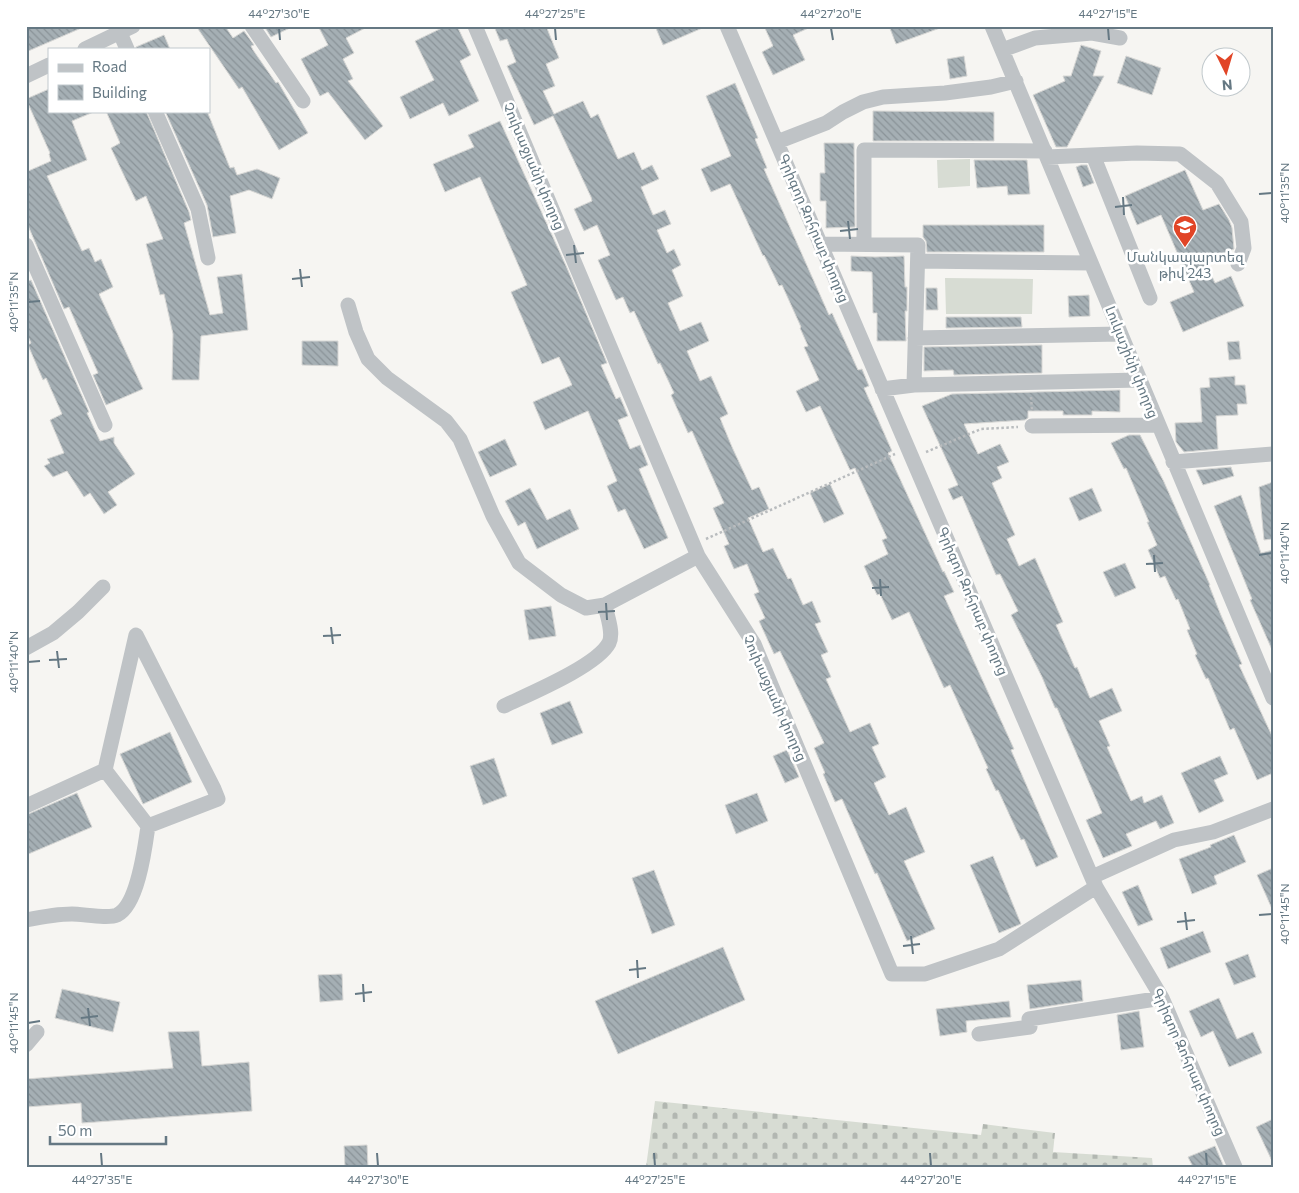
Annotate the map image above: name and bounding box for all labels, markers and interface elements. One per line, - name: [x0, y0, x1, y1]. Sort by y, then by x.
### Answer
- text: 44°27'30"E: [248, 6, 310, 20]
- text: 44°27'25"E: [525, 6, 585, 20]
- text: 44°27'20"E: [800, 6, 862, 20]
- text: 44°27'15"E: [1078, 6, 1138, 20]
- legend: [48, 48, 210, 112]
- north arrow: [1202, 48, 1252, 98]
- text: Road: [92, 57, 127, 75]
- text: N: [1221, 77, 1233, 94]
- text: Building: [92, 83, 147, 101]
- street label: Չուխաջյանի փողոց: [500, 100, 569, 232]
- street label: Գրիգոր Զոհրաբ փողոց: [775, 151, 853, 305]
- text: 40°11'35"N: [1277, 163, 1291, 223]
- school or university icon: Մանկապարտեզ թիվ 243: [1172, 214, 1198, 248]
- place label: Մանկապարտեզ թիվ 243: [1126, 248, 1244, 281]
- text: 40°11'35"N: [6, 272, 20, 332]
- street label: Լուկաշինի փողոց: [1102, 303, 1163, 420]
- text: 40°11'40"N: [1277, 522, 1291, 584]
- street label: Գրիգոր Զոհրաբ փողոց: [934, 524, 1012, 678]
- text: 40°11'40"N: [6, 631, 20, 693]
- street label: Չուխաջյանի փողոց: [740, 632, 811, 764]
- text: 40°11'45"N: [1277, 884, 1291, 944]
- street label: Գրիգոր Զոհրաբ փողոց: [1149, 985, 1230, 1138]
- text: 40°11'45"N: [6, 993, 20, 1053]
- scale bar: [50, 1113, 166, 1145]
- text: 50 m: [58, 1121, 92, 1139]
- text: 44°27'35"E: [72, 1172, 132, 1186]
- text: 44°27'30"E: [347, 1172, 409, 1186]
- text: 44°27'25"E: [625, 1172, 685, 1186]
- text: 44°27'20"E: [900, 1172, 962, 1186]
- text: 44°27'15"E: [1177, 1172, 1237, 1186]

